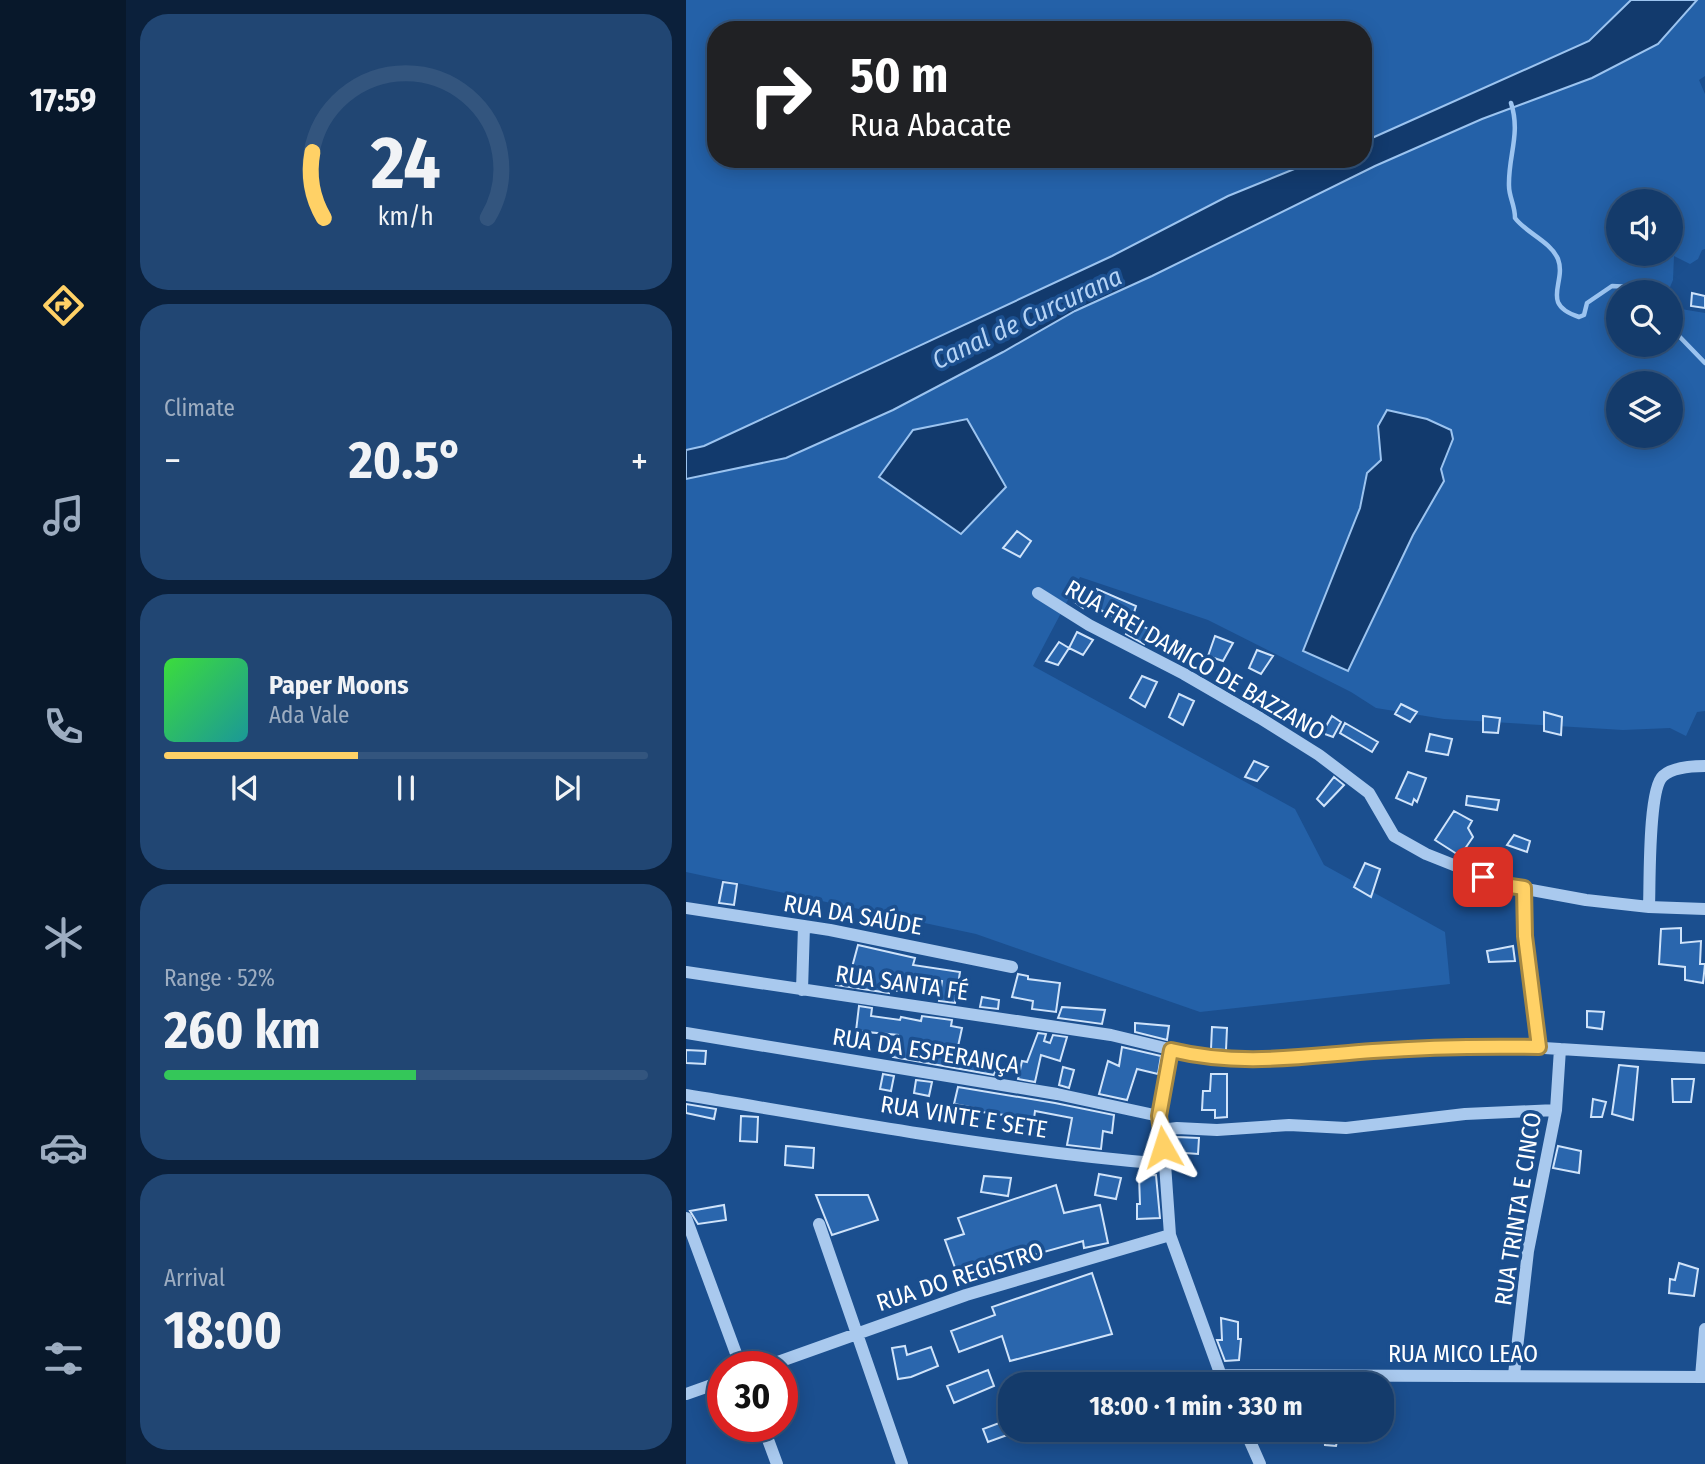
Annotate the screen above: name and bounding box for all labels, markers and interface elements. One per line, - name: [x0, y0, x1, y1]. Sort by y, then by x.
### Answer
- text: 50 m: [850, 46, 948, 105]
- icon: right: [735, 49, 826, 140]
- text: 17:59: [30, 81, 96, 119]
- text: Rua Abacate: [850, 106, 1011, 144]
- text: 24: [370, 120, 441, 207]
- map controls: [1606, 189, 1683, 448]
- button: sound: [1606, 189, 1683, 266]
- text: km/h: [378, 202, 434, 232]
- water label: Canal de Curcurana: [927, 261, 1127, 376]
- button: search: [1606, 280, 1683, 357]
- icon: directions: [39, 281, 88, 330]
- button: layers: [1606, 371, 1683, 448]
- text: Climate: [164, 394, 235, 422]
- text: 20.5°: [349, 429, 463, 492]
- text: −: [164, 438, 181, 484]
- text: +: [631, 438, 648, 484]
- icon: music: [39, 491, 88, 540]
- street label: RUA FREI DAMICO DE BAZZANO: [1060, 574, 1330, 746]
- text: Paper Moons: [269, 670, 409, 701]
- text: Ada Vale: [269, 701, 349, 729]
- icon: phone: [39, 702, 88, 751]
- icon: previous: [226, 769, 264, 807]
- icon: pause: [387, 769, 425, 807]
- icon: next: [548, 769, 586, 807]
- pin: [1453, 847, 1513, 907]
- icon: arrive: [1464, 858, 1502, 896]
- street label: RUA DA SAÚDE: [781, 888, 925, 941]
- icon: climate: [39, 913, 88, 962]
- street label: RUA SANTA FÉ: [834, 959, 970, 1006]
- text: Range · 52%: [164, 964, 275, 992]
- text: 260 km: [164, 999, 321, 1062]
- street label: RUA DA ESPERANÇA: [831, 1022, 1022, 1080]
- street label: RUA VINTE E SETE: [879, 1090, 1049, 1144]
- position arrow: [1126, 1110, 1200, 1184]
- street label: RUA TRINTA E CINCO: [1489, 1111, 1547, 1307]
- icon: car: [39, 1123, 88, 1172]
- street label: RUA DO REGISTRO: [873, 1237, 1047, 1317]
- text: Arrival: [164, 1264, 225, 1292]
- text: 18:00: [164, 1299, 282, 1362]
- icon: filters: [39, 1334, 88, 1383]
- street label: RUA MICO LEAO: [1388, 1340, 1538, 1368]
- speed limit sign: 30: [707, 1351, 798, 1442]
- text: 18:00 · 1 min · 330 m: [1089, 1391, 1303, 1422]

